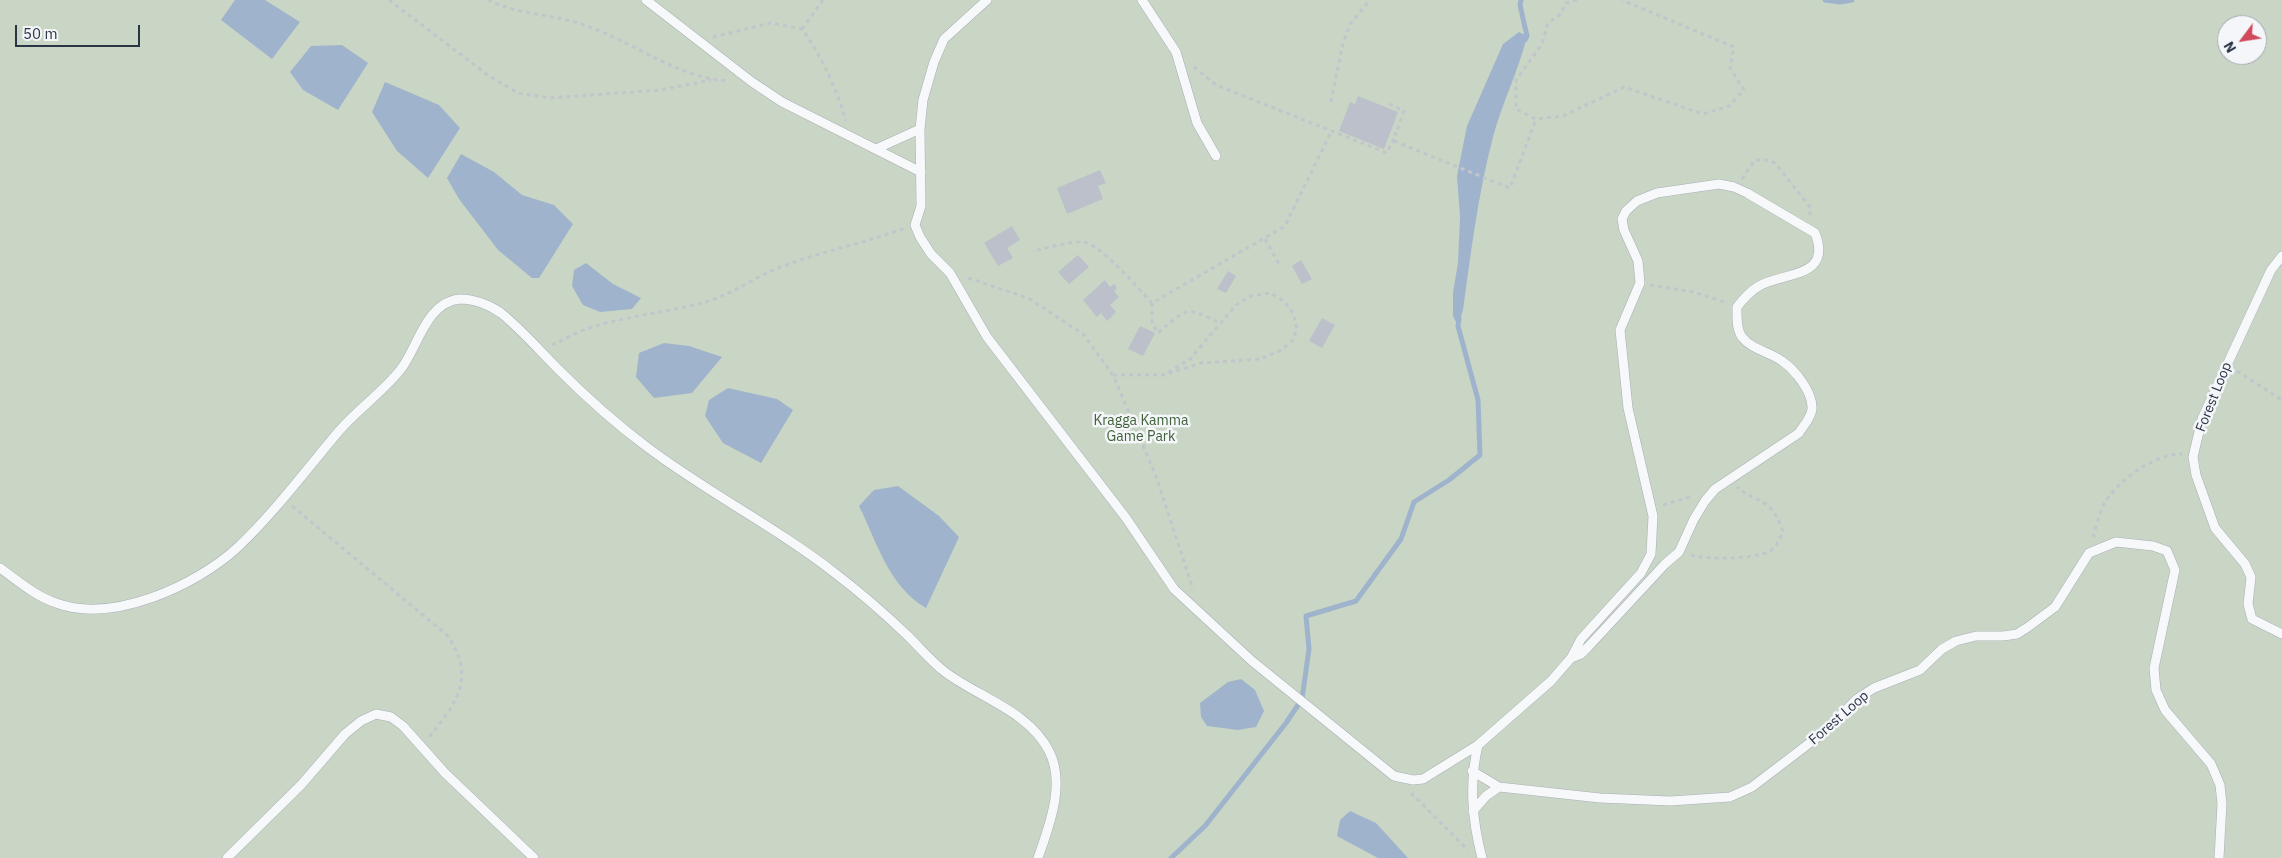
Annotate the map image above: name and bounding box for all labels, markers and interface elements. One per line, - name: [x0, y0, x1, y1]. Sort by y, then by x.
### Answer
- scale bar: [18, 15, 142, 47]
- north arrow: [2217, 15, 2267, 65]
- text: 50 m: [23, 24, 58, 43]
- text: N: [2220, 38, 2240, 56]
- street label: Forest Loop: [2192, 360, 2236, 434]
- park label: Kragga Kamma Game Park: [1094, 413, 1188, 446]
- street label: Forest Loop: [1806, 687, 1872, 749]

